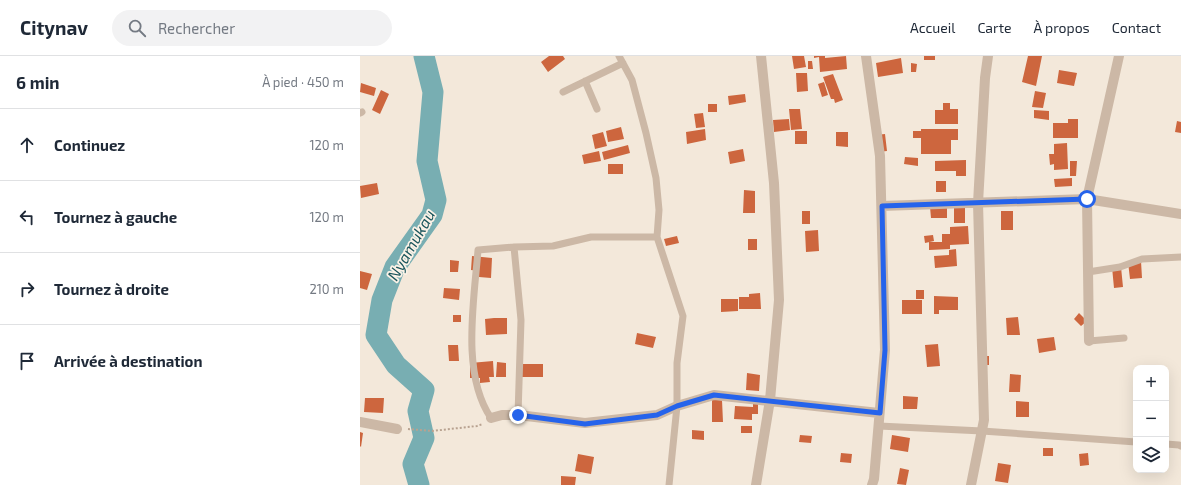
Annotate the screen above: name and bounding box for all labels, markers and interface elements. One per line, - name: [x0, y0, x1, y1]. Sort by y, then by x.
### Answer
- search box: [112, 10, 392, 46]
- text: Citynav: [20, 16, 88, 39]
- icon: search: [126, 17, 148, 39]
- text: Rechercher: [158, 19, 235, 37]
- text: Accueil: [910, 19, 955, 36]
- text: Carte: [977, 19, 1012, 36]
- text: À propos: [1034, 19, 1090, 36]
- text: Contact: [1112, 19, 1161, 36]
- text: 6 min: [16, 72, 60, 92]
- text: À pied · 450 m: [262, 74, 344, 90]
- icon: ahead: [16, 134, 38, 156]
- text: Continuez: [54, 136, 125, 154]
- text: 120 m: [309, 137, 344, 153]
- route start: [1078, 190, 1096, 208]
- icon: left: [16, 206, 38, 228]
- water label: Nyamukau: [383, 206, 439, 284]
- text: Tournez à gauche: [54, 208, 177, 226]
- text: 120 m: [309, 209, 344, 225]
- icon: right: [16, 278, 38, 300]
- text: Tournez à droite: [54, 280, 169, 298]
- text: 210 m: [309, 281, 344, 297]
- icon: arrive: [16, 350, 38, 372]
- text: Arrivée à destination: [54, 352, 202, 370]
- map controls: [1133, 365, 1169, 473]
- button: +: [1133, 365, 1169, 401]
- button: −: [1133, 401, 1169, 437]
- route end: [509, 406, 527, 424]
- button: layers: [1133, 437, 1169, 473]

